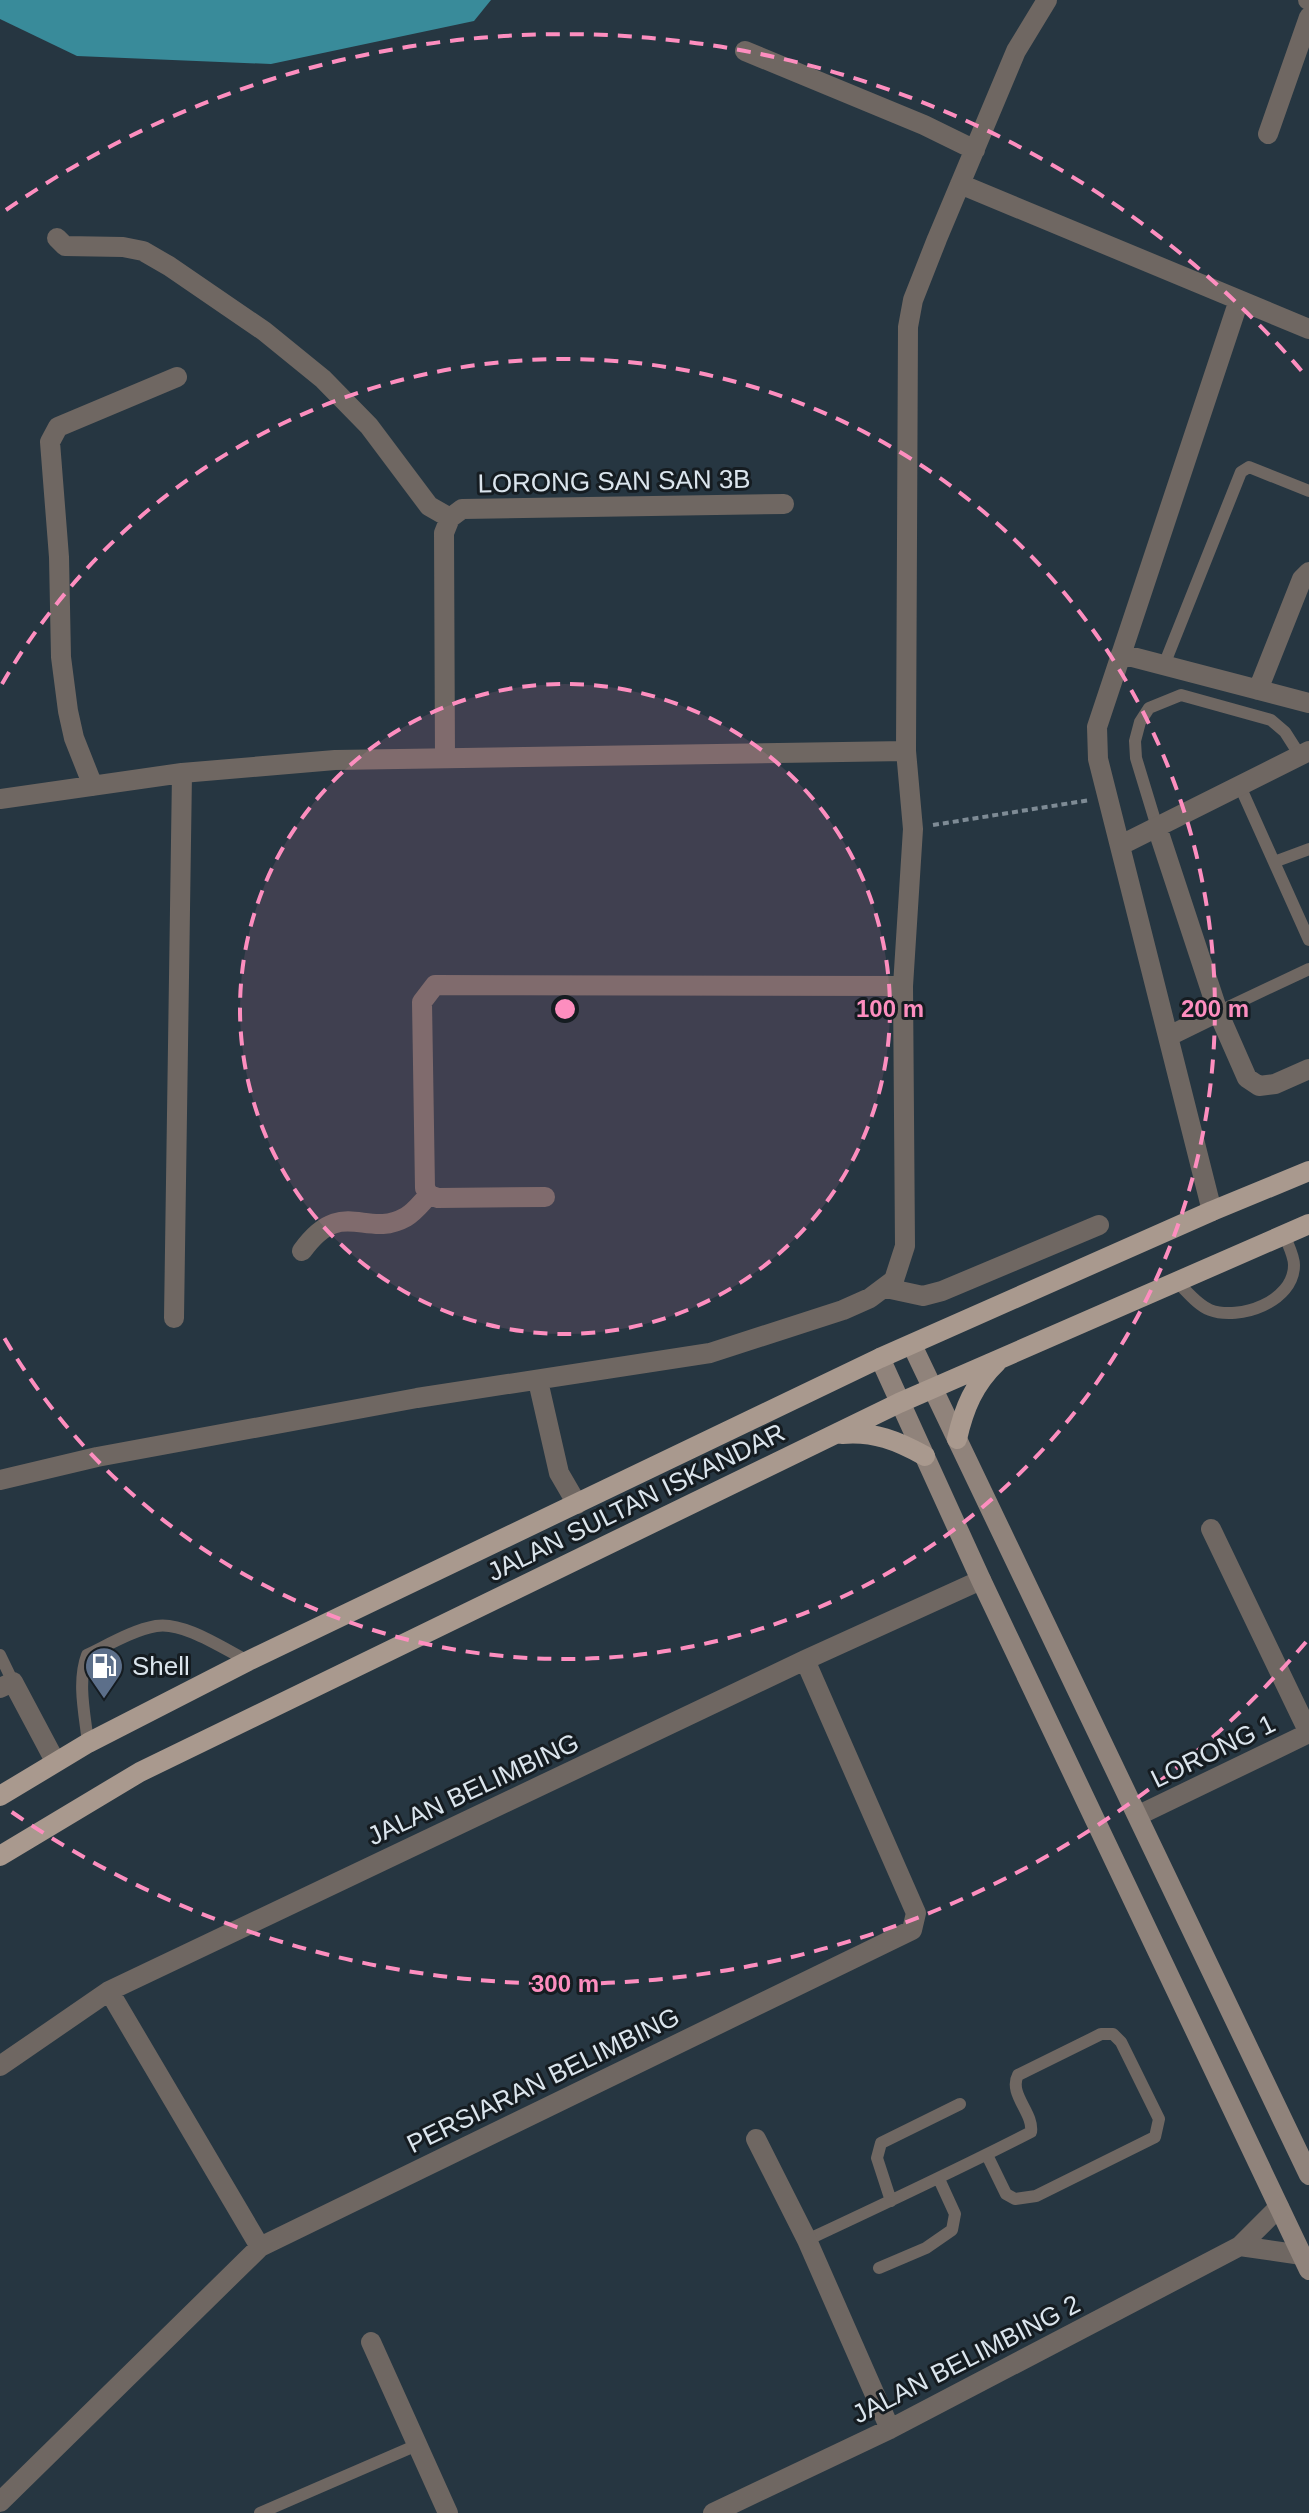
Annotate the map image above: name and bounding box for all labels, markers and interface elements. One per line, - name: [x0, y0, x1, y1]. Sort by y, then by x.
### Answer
- street label: LORONG SAN SAN 3B: [477, 464, 751, 498]
- centre of rings: [551, 995, 579, 1023]
- text: 100 m: [856, 995, 924, 1022]
- text: 200 m: [1181, 995, 1249, 1022]
- street label: JALAN SULTAN ISKANDAR: [482, 1417, 790, 1587]
- fuel station icon: Shell: [83, 1645, 125, 1700]
- place label: Shell: [132, 1651, 190, 1681]
- street label: LORONG 1: [1146, 1708, 1280, 1794]
- street label: JALAN BELIMBING: [363, 1727, 583, 1851]
- text: 300 m: [531, 1970, 599, 1997]
- street label: PERSIARAN BELIMBING: [402, 2001, 684, 2159]
- street label: JALAN BELIMBING 2: [847, 2289, 1085, 2429]

